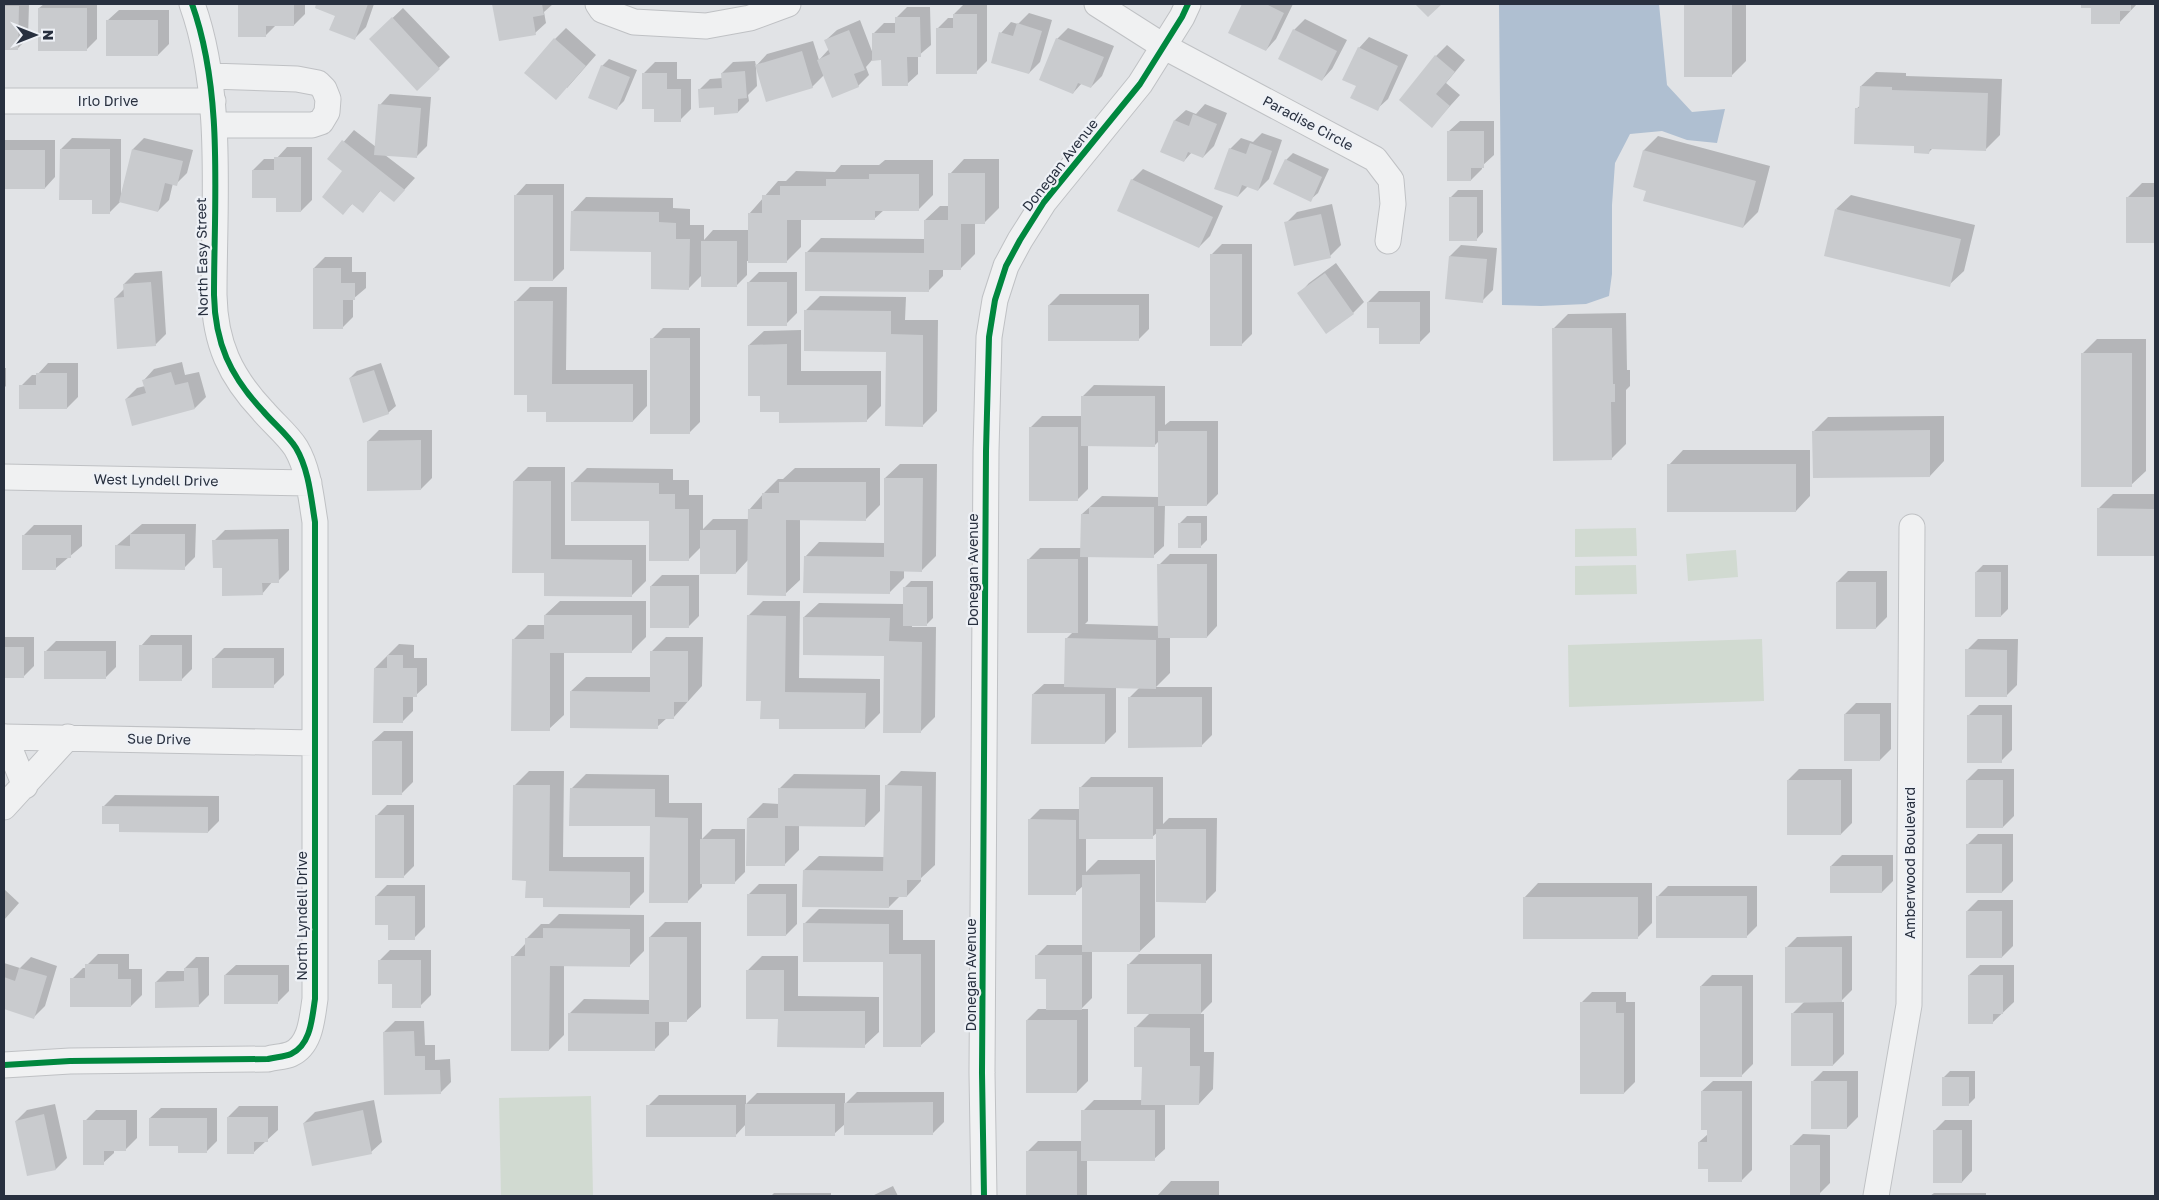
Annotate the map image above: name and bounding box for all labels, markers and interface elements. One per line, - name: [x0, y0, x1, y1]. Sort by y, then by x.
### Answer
- north arrow: [10, 10, 60, 60]
- text: N: [40, 30, 57, 40]
- street label: Irlo Drive: [78, 92, 138, 109]
- street label: Paradise Circle: [1260, 92, 1356, 154]
- street label: Donegan Avenue: [1018, 115, 1101, 214]
- street label: North Easy Street: [192, 197, 211, 317]
- street label: West Lyndell Drive: [94, 470, 219, 489]
- street label: Donegan Avenue: [964, 514, 981, 626]
- street label: Sue Drive: [127, 729, 191, 748]
- street label: Amberwood Boulevard: [1901, 787, 1918, 939]
- street label: North Lyndell Drive: [293, 851, 310, 981]
- street label: Donegan Avenue: [962, 919, 979, 1031]

